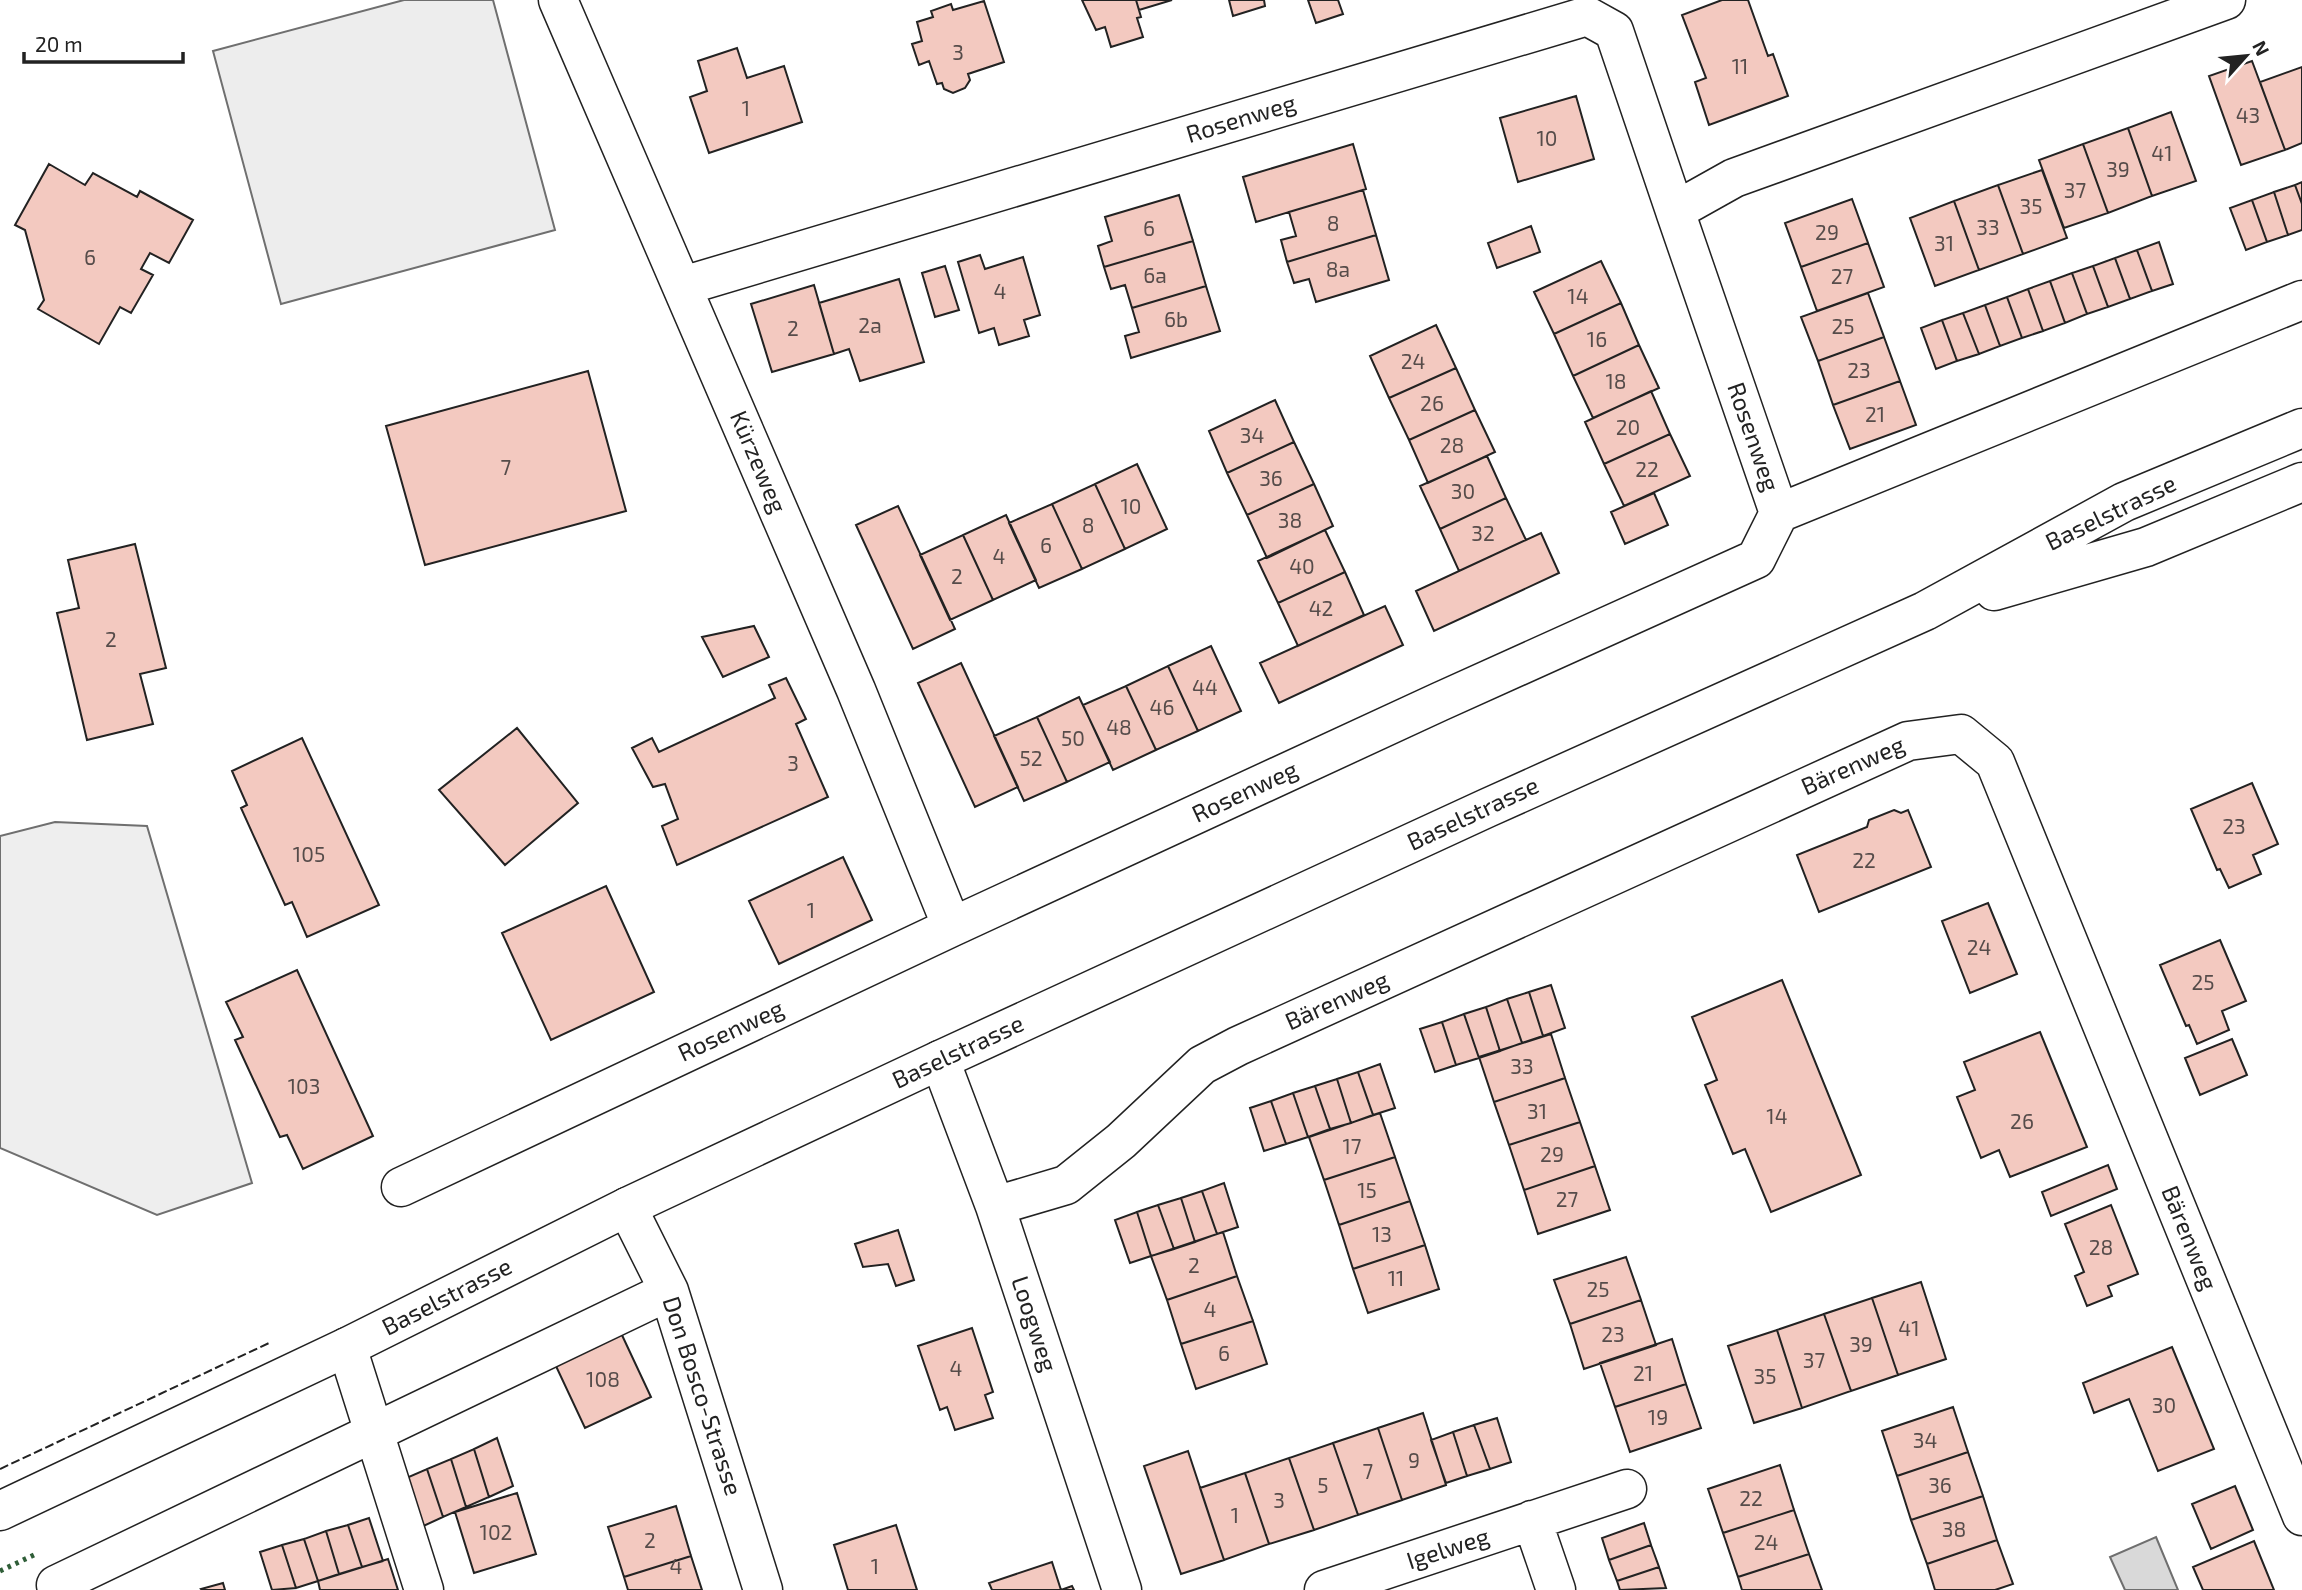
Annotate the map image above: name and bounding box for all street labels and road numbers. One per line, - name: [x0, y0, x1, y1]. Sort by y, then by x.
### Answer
- street label: Rosenweg: [1182, 87, 1299, 148]
- street label: Rosenweg: [1722, 378, 1787, 495]
- street label: Kürzeweg: [725, 406, 794, 517]
- street label: Baselstrasse: [2040, 468, 2180, 556]
- street label: Bärenweg: [1796, 729, 1909, 800]
- street label: Rosenweg: [1187, 754, 1302, 828]
- street label: Baselstrasse: [1402, 770, 1543, 856]
- street label: Bärenweg: [1280, 964, 1393, 1035]
- street label: Rosenweg: [673, 993, 788, 1067]
- street label: Baselstrasse: [887, 1008, 1028, 1094]
- street label: Bärenweg: [2156, 1181, 2224, 1294]
- street label: Baselstrasse: [377, 1251, 516, 1341]
- street label: Loogweg: [1006, 1272, 1065, 1375]
- street label: Don Bosco-Strasse: [658, 1292, 749, 1499]
- street label: Igelweg: [1403, 1521, 1493, 1575]

